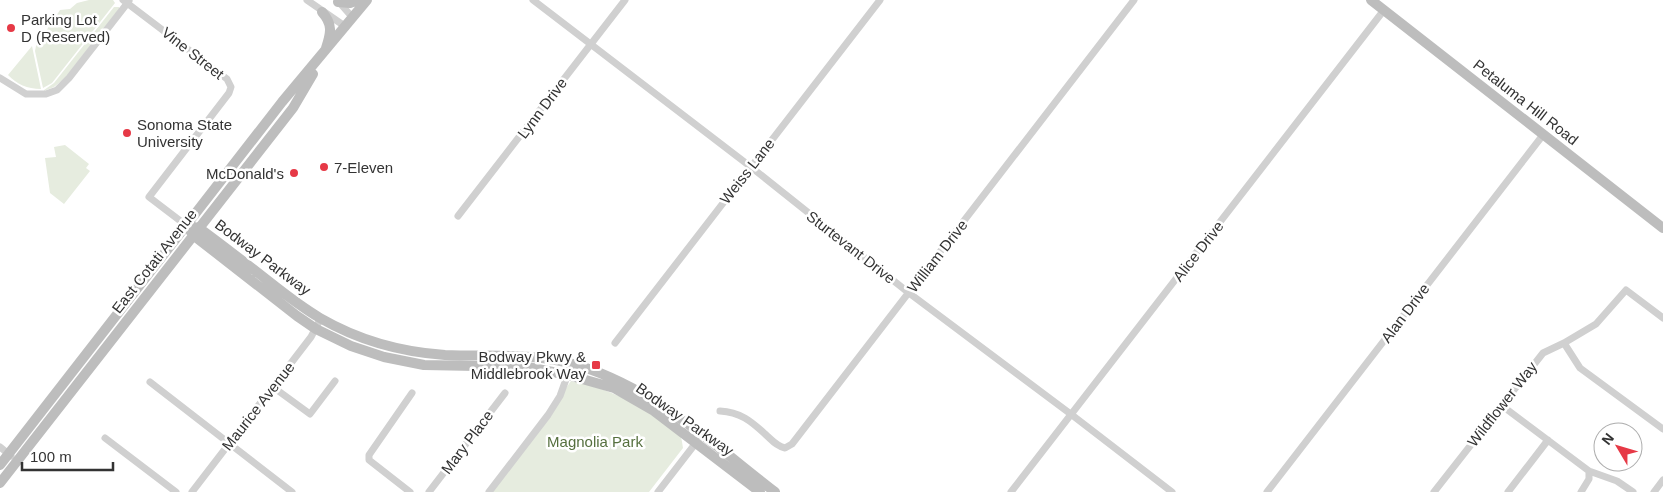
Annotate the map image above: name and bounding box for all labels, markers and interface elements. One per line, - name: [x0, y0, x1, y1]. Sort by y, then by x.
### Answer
- place label: Parking Lot D (Reserved): [21, 11, 110, 45]
- marker: Parking Lot D (Reserved): [5, 22, 17, 34]
- street label: Vine Street: [159, 24, 228, 83]
- street label: Petaluma Hill Road: [1470, 56, 1582, 148]
- street label: Lynn Drive: [514, 74, 570, 142]
- place label: Sonoma State University: [137, 116, 232, 150]
- marker: Sonoma State University: [121, 127, 133, 139]
- street label: Weiss Lane: [716, 135, 778, 207]
- place label: 7-Eleven: [334, 159, 393, 176]
- marker: 7-Eleven: [318, 161, 330, 173]
- place label: McDonald's: [206, 165, 284, 182]
- marker: McDonald's: [288, 167, 300, 179]
- street label: East Cotati Avenue: [108, 206, 200, 316]
- street label: Sturtevant Drive: [803, 207, 899, 287]
- street label: Bodway Parkway: [212, 216, 314, 299]
- street label: William Drive: [903, 216, 971, 296]
- street label: Alice Drive: [1169, 218, 1227, 284]
- street label: Alan Drive: [1377, 280, 1433, 346]
- place label: Bodway Pkwy & Middlebrook Way: [471, 348, 586, 382]
- street label: Maurice Avenue: [218, 358, 298, 454]
- street label: Wildflower Way: [1464, 358, 1541, 450]
- marker: Bodway Pkwy & Middlebrook Way: [590, 359, 602, 371]
- street label: Bodway Parkway: [633, 379, 737, 459]
- street label: Mary Place: [438, 407, 496, 477]
- north arrow: [1593, 422, 1643, 472]
- text: N: [1598, 430, 1617, 448]
- park label: Magnolia Park: [547, 433, 643, 450]
- scale bar: [22, 440, 114, 472]
- text: 100 m: [30, 448, 72, 465]

